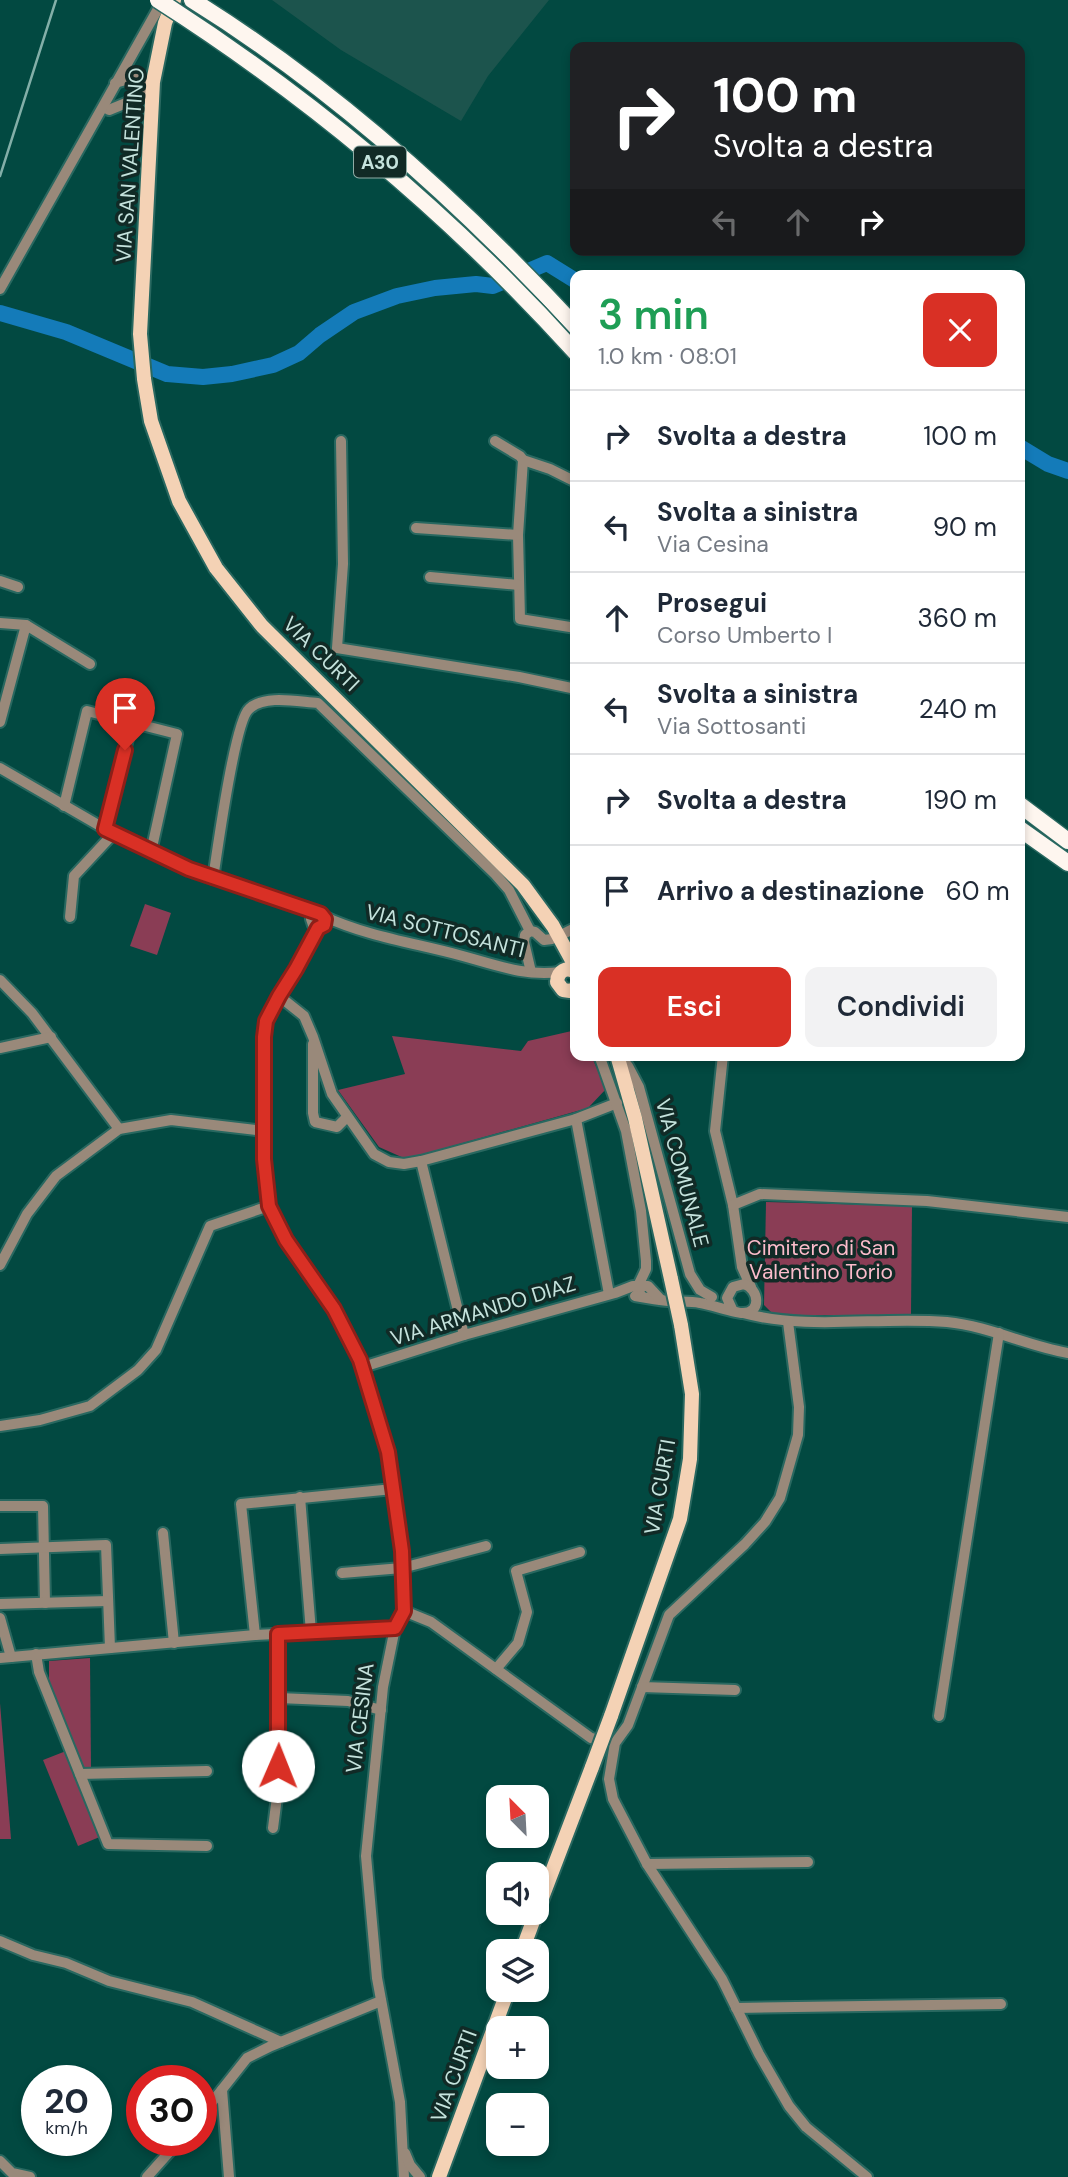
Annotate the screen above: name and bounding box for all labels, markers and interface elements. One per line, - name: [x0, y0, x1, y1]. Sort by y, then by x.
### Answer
- text: 100 m: [713, 63, 857, 127]
- street label: VIA SAN VALENTINO: [109, 66, 151, 264]
- icon: right: [598, 70, 689, 161]
- text: Svolta a destra: [713, 125, 934, 167]
- road number: A30: [354, 146, 406, 178]
- icon: left: [706, 203, 744, 241]
- icon: ahead: [779, 203, 817, 241]
- icon: right: [852, 203, 890, 241]
- text: 3 min: [598, 287, 709, 342]
- button: close: [923, 293, 997, 367]
- text: 1.0 km · 08:01: [598, 341, 737, 371]
- icon: right: [598, 417, 636, 455]
- text: Svolta a destra: [657, 419, 847, 453]
- text: 100 m: [923, 419, 997, 453]
- text: Svolta a sinistra: [657, 495, 858, 529]
- icon: left: [598, 508, 636, 546]
- text: 90 m: [933, 510, 997, 544]
- text: Via Cesina: [657, 529, 769, 559]
- text: Prosegui: [657, 586, 767, 620]
- icon: ahead: [598, 599, 636, 637]
- text: 360 m: [917, 601, 997, 635]
- street label: VIA CURTI: [277, 610, 365, 698]
- text: Corso Umberto I: [657, 620, 832, 650]
- text: Svolta a sinistra: [657, 677, 858, 711]
- pin: [95, 678, 155, 750]
- icon: arrive: [106, 689, 144, 727]
- icon: left: [598, 690, 636, 728]
- text: 240 m: [919, 692, 997, 726]
- text: Via Sottosanti: [657, 711, 806, 741]
- icon: right: [598, 781, 636, 819]
- text: Svolta a destra: [657, 783, 847, 817]
- text: 190 m: [925, 783, 997, 817]
- icon: arrive: [598, 872, 636, 910]
- text: Arrivo a destinazione: [657, 874, 924, 908]
- text: 60 m: [945, 874, 1010, 908]
- street label: VIA SOTTOSANTI: [363, 898, 527, 964]
- button: Esci: [598, 967, 791, 1047]
- button: Condividi: [805, 967, 997, 1047]
- street label: VIA COMUNALE: [649, 1096, 715, 1250]
- park label: Cimitero di San Valentino Torio: [747, 1234, 895, 1286]
- street label: VIA ARMANDO DIAZ: [387, 1270, 579, 1352]
- street label: VIA CURTI: [638, 1437, 682, 1537]
- street label: VIA CESINA: [339, 1661, 381, 1775]
- position arrow: [241, 1729, 315, 1803]
- north arrow: [486, 1785, 550, 1848]
- map controls: [486, 1785, 549, 2156]
- button: sound: [486, 1862, 549, 1925]
- button: layers: [486, 1939, 549, 2002]
- button: +: [486, 2016, 549, 2079]
- street label: VIA CURTI: [424, 2026, 484, 2126]
- speed limit sign: 30: [126, 2065, 217, 2156]
- text: 20: [44, 2078, 89, 2124]
- button: −: [486, 2093, 549, 2156]
- text: km/h: [45, 2116, 88, 2140]

